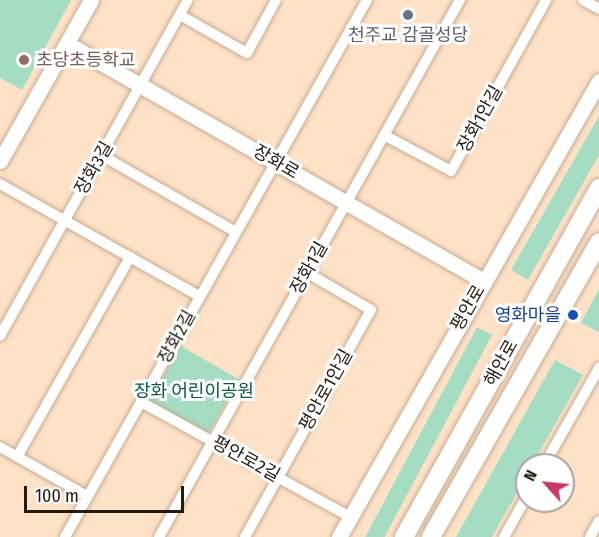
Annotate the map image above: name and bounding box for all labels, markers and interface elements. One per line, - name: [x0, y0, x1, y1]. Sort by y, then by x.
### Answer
- marker: 천주교 감골성당: [401, 8, 415, 22]
- place label: 천주교 감골성당: [348, 24, 468, 46]
- place label: 초당초등학교: [36, 49, 135, 71]
- marker: 초당초등학교: [17, 53, 31, 67]
- street label: 장화1안길: [453, 82, 507, 156]
- street label: 장화3길: [70, 138, 118, 198]
- street label: 장화로: [249, 140, 303, 184]
- street label: 장화1길: [286, 238, 332, 298]
- street label: 평안로: [446, 281, 490, 335]
- place label: 영화마을: [495, 304, 561, 326]
- street label: 장화2길: [154, 307, 200, 367]
- marker: 영화마을: [566, 308, 580, 322]
- street label: 해안로: [480, 336, 522, 390]
- street label: 평안로1안길: [295, 345, 357, 435]
- park label: 장화 어린이공원: [134, 380, 254, 402]
- street label: 평안로2길: [208, 432, 284, 486]
- north arrow: [515, 453, 575, 513]
- text: N: [520, 467, 541, 484]
- scale bar: [27, 474, 188, 512]
- text: 100 m: [35, 485, 79, 507]

